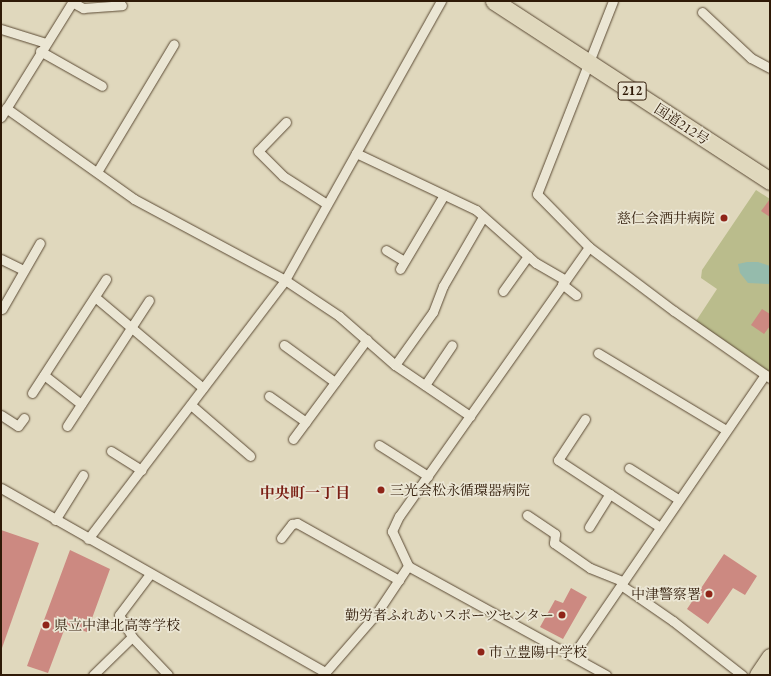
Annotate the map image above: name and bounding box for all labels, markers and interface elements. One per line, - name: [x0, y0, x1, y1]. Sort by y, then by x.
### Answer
- road number: 212: [617, 80, 647, 102]
- street label: 国道212号: [651, 100, 713, 148]
- place label: 慈仁会酒井病院: [617, 210, 715, 226]
- marker: 慈仁会酒井病院: [718, 212, 730, 224]
- place label: 三光会松永循環器病院: [390, 482, 530, 498]
- district label: 中央町一丁目: [260, 484, 350, 502]
- marker: 三光会松永循環器病院: [375, 484, 387, 496]
- place label: 中津警察署: [631, 586, 701, 602]
- marker: 中津警察署: [704, 589, 714, 599]
- place label: 勤労者ふれあいスポーツセンター: [344, 607, 554, 623]
- marker: 勤労者ふれあいスポーツセンター: [557, 610, 567, 620]
- place label: 県立中津北高等学校: [54, 617, 180, 633]
- marker: 県立中津北高等学校: [41, 620, 51, 630]
- place label: 市立豊陽中学校: [489, 644, 587, 660]
- marker: 市立豊陽中学校: [476, 647, 486, 657]

